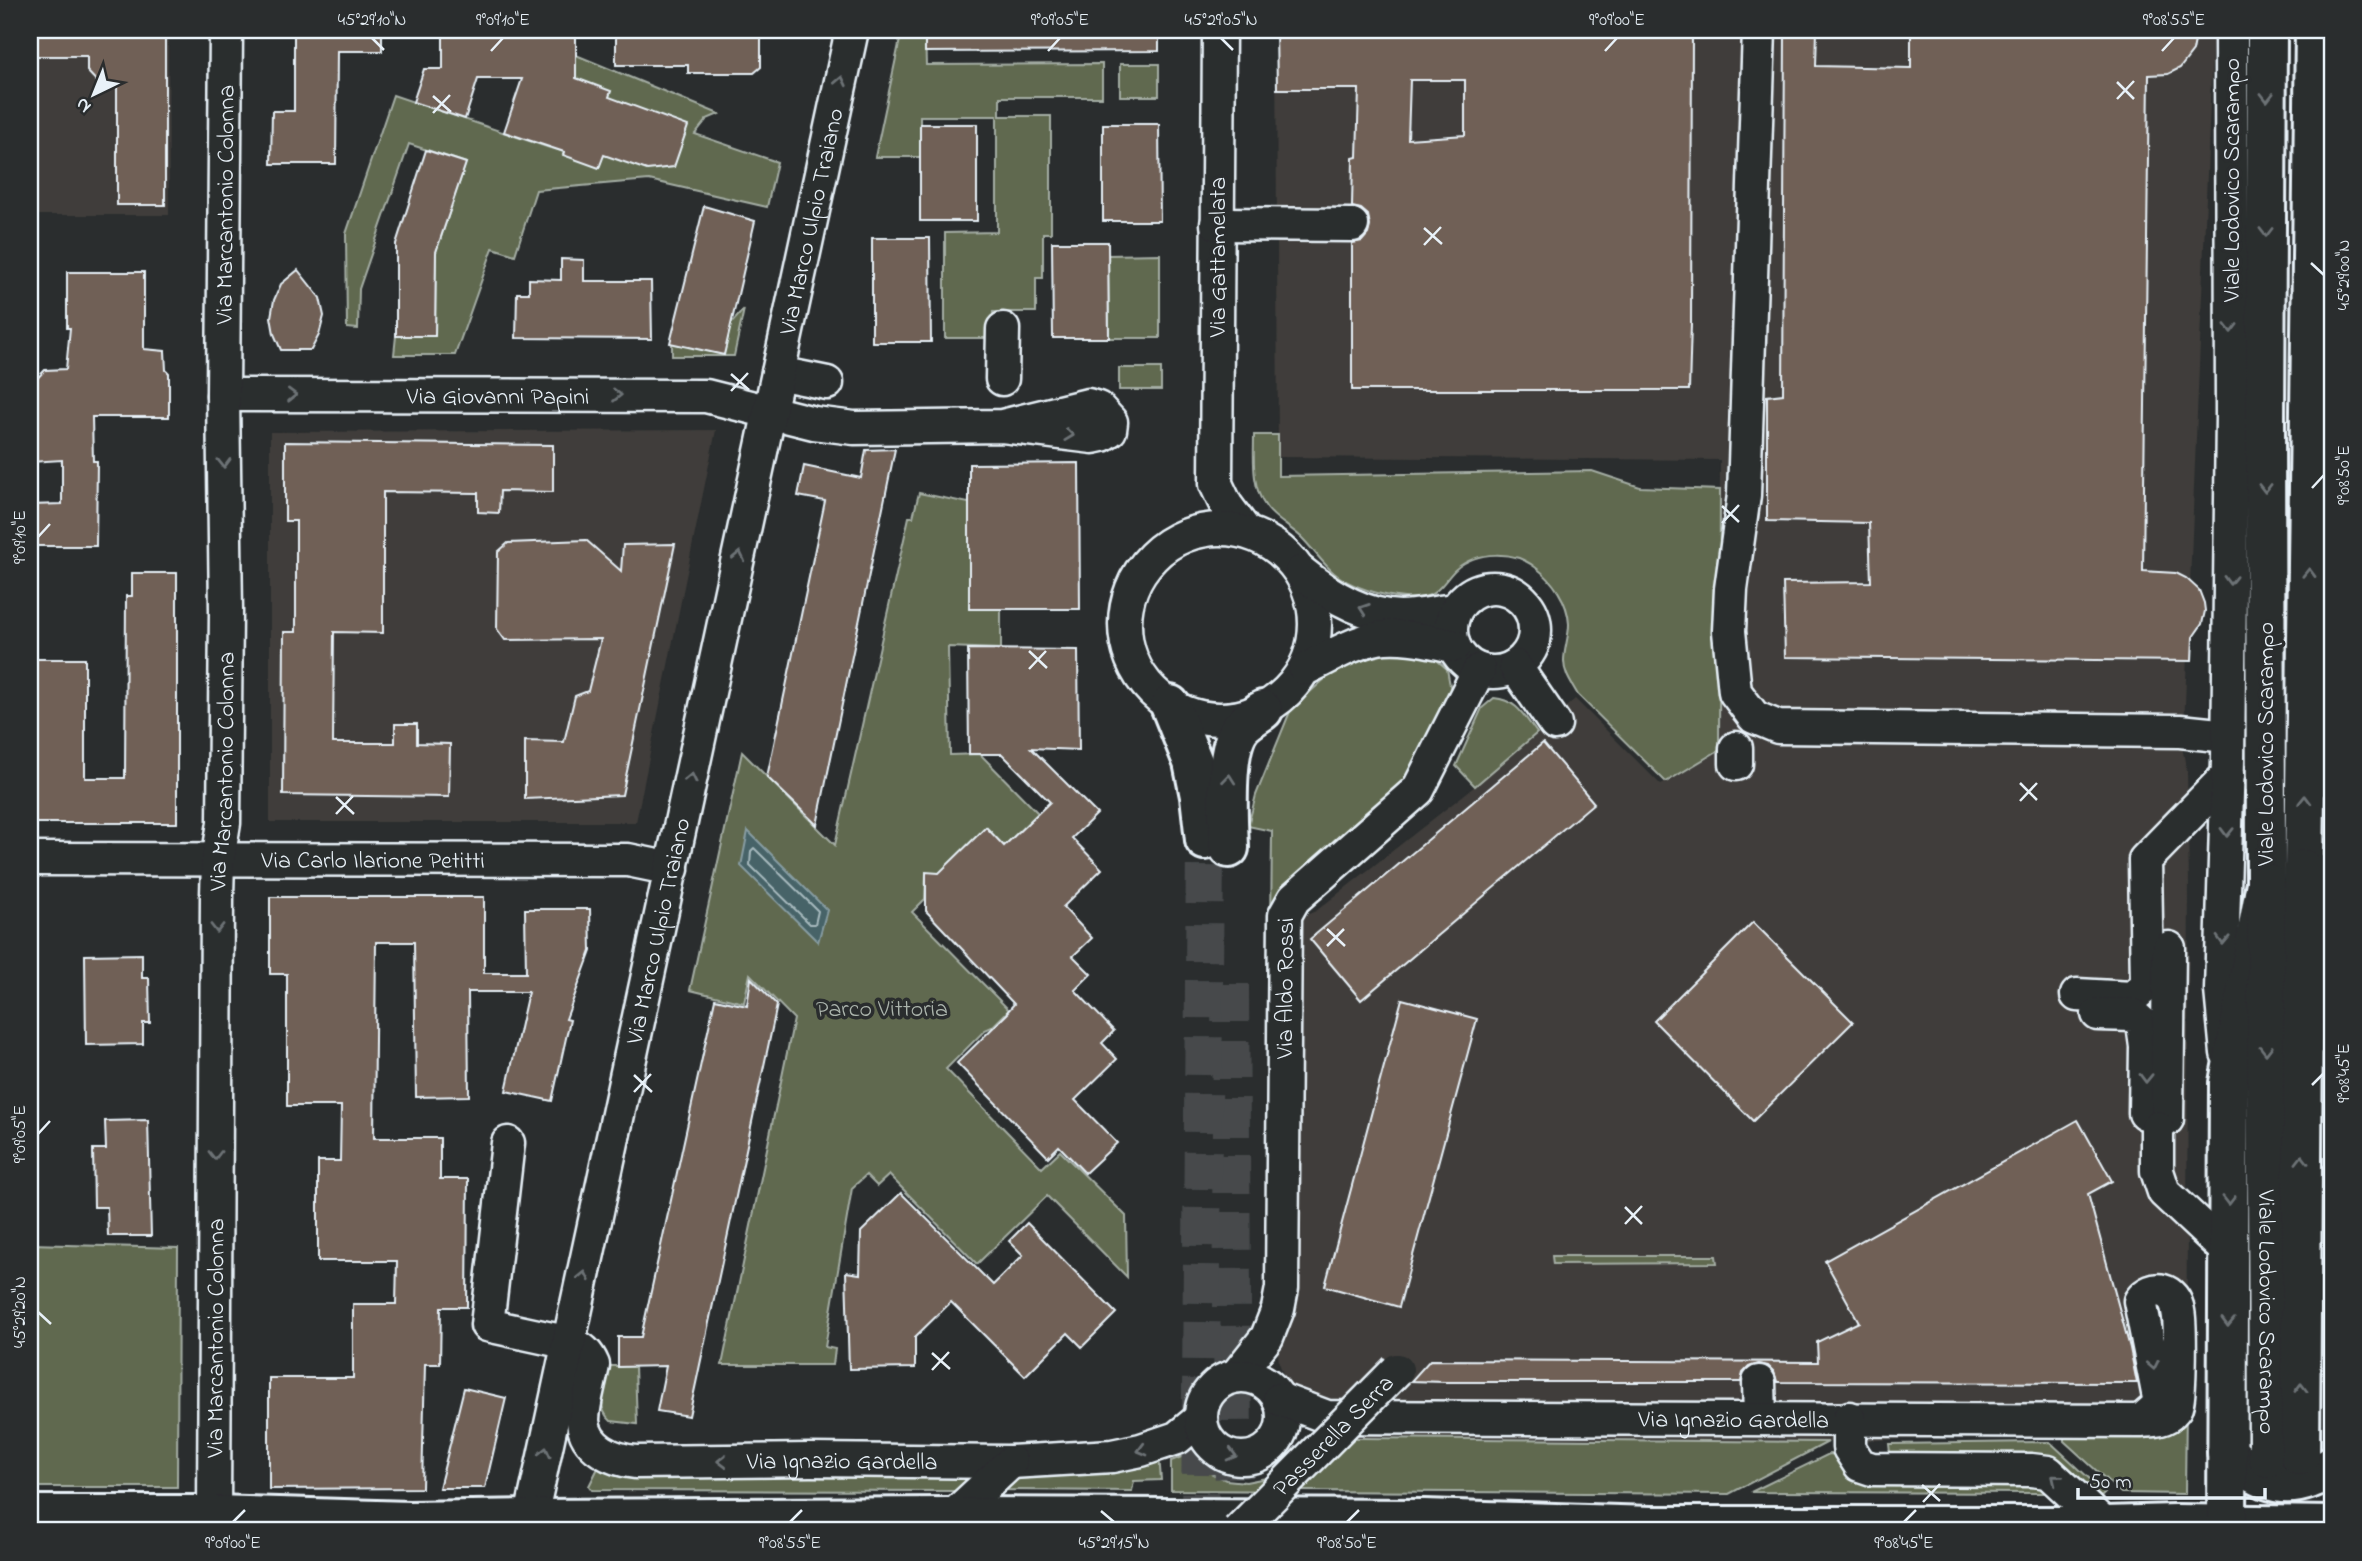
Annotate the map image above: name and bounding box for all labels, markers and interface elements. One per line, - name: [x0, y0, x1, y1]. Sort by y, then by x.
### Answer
- text: 45°29'10"N: [338, 8, 406, 34]
- text: 9°09'10"E: [476, 8, 530, 34]
- text: 9°09'05"E: [1031, 8, 1089, 34]
- text: 45°29'05"N: [1184, 8, 1258, 34]
- text: 9°09'00"E: [1589, 8, 1645, 34]
- text: 9°08'55"E: [2143, 8, 2205, 34]
- street label: Viale Lodovico Scarampo: [2216, 58, 2251, 303]
- north arrow: [60, 60, 130, 130]
- one-way arrow: [833, 75, 848, 87]
- street label: Via Marcantonio Colonna: [209, 85, 246, 326]
- text: N: [70, 90, 98, 119]
- one-way arrow: [2259, 92, 2275, 103]
- street label: Via Marco Ulpio Traiano: [772, 105, 855, 339]
- street label: Via Gattamelata: [1202, 177, 1237, 338]
- one-way arrow: [2258, 228, 2274, 238]
- text: 45°29'00"N: [2332, 240, 2358, 310]
- one-way arrow: [2223, 323, 2239, 334]
- street label: Via Giovanni Papini: [406, 380, 589, 416]
- one-way arrow: [612, 387, 623, 403]
- one-way arrow: [286, 388, 297, 403]
- one-way arrow: [1064, 427, 1075, 442]
- text: 9°08'50"E: [2332, 445, 2358, 505]
- one-way arrow: [216, 458, 232, 469]
- one-way arrow: [2257, 483, 2273, 494]
- text: 9°09'10"E: [8, 510, 34, 564]
- one-way arrow: [731, 550, 745, 562]
- one-way arrow: [2301, 567, 2317, 578]
- one-way arrow: [2222, 575, 2238, 586]
- one-way arrow: [1359, 603, 1371, 617]
- street label: Viale Lodovico Scarampo: [2250, 622, 2285, 867]
- street label: Via Marcantonio Colonna: [202, 652, 246, 892]
- one-way arrow: [683, 772, 698, 784]
- one-way arrow: [1222, 774, 1237, 785]
- one-way arrow: [2297, 795, 2313, 805]
- street label: Via Marco Ulpio Traiano: [618, 815, 701, 1049]
- one-way arrow: [2219, 827, 2234, 838]
- street label: Via Carlo Ilarione Petitti: [260, 844, 485, 880]
- street label: Via Aldo Rossi: [1269, 918, 1305, 1060]
- one-way arrow: [209, 923, 225, 934]
- one-way arrow: [2216, 935, 2231, 946]
- park label: Parco Vittoria: [816, 993, 948, 1028]
- text: 9°08'45"E: [2332, 1043, 2358, 1103]
- one-way arrow: [2258, 1045, 2274, 1055]
- one-way arrow: [2138, 1073, 2154, 1084]
- text: 9°09'05"E: [8, 1105, 34, 1163]
- one-way arrow: [207, 1151, 223, 1161]
- one-way arrow: [2294, 1155, 2310, 1165]
- street label: Viale Lodovico Scarampo: [2247, 1189, 2283, 1434]
- one-way arrow: [2221, 1195, 2237, 1206]
- street label: Via Marcantonio Colonna: [199, 1218, 235, 1459]
- one-way arrow: [576, 1270, 591, 1282]
- text: 45°29'20"N: [8, 1276, 34, 1348]
- one-way arrow: [2220, 1317, 2236, 1327]
- one-way arrow: [2144, 1359, 2159, 1371]
- street label: Passerella Serra: [1266, 1367, 1403, 1506]
- one-way arrow: [2293, 1382, 2308, 1393]
- street label: Via Ignazio Gardella: [1637, 1404, 1829, 1439]
- one-way arrow: [1136, 1441, 1148, 1456]
- street label: Via Ignazio Gardella: [746, 1445, 938, 1481]
- one-way arrow: [536, 1446, 551, 1458]
- one-way arrow: [1226, 1447, 1238, 1461]
- one-way arrow: [716, 1453, 727, 1469]
- scale bar: [2078, 1456, 2266, 1500]
- text: 50 m: [2089, 1468, 2132, 1498]
- one-way arrow: [2052, 1475, 2064, 1488]
- text: 9°09'00"E: [205, 1531, 261, 1557]
- text: 9°08'55"E: [759, 1531, 821, 1557]
- text: 45°29'15"N: [1078, 1531, 1150, 1557]
- text: 9°08'50"E: [1317, 1531, 1377, 1557]
- text: 9°08'45"E: [1874, 1531, 1934, 1557]

